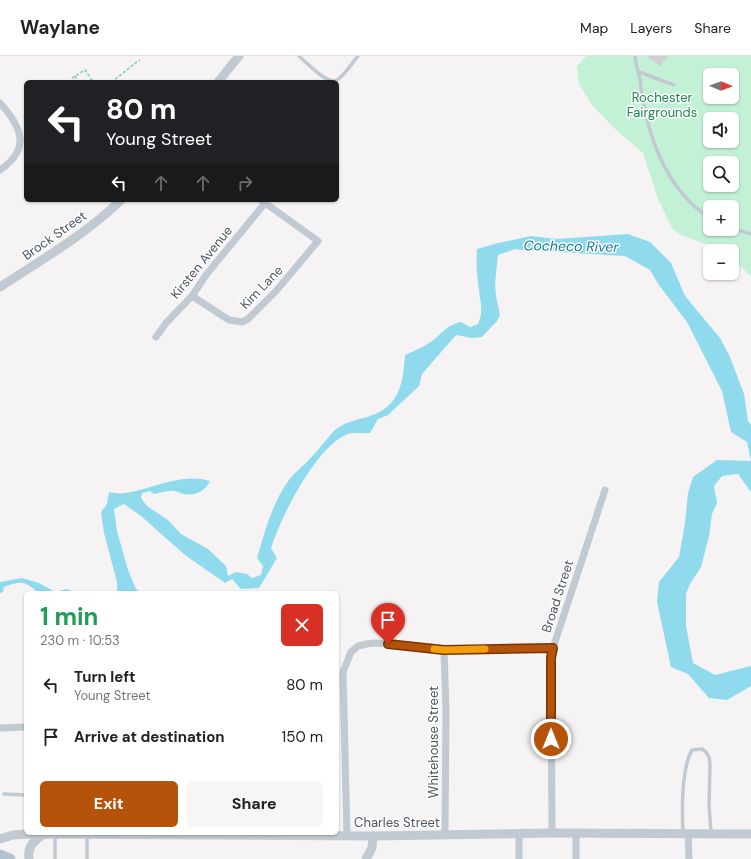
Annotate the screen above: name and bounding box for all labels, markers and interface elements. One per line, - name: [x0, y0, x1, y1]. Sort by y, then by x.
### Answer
- text: Waylane: [20, 15, 100, 40]
- text: Map: [580, 19, 608, 37]
- text: Layers: [630, 19, 672, 37]
- text: Share: [694, 19, 731, 37]
- north arrow: [703, 68, 739, 104]
- map controls: [703, 68, 739, 280]
- park label: Rochester Fairgrounds: [627, 89, 697, 121]
- text: 80 m: [106, 91, 176, 128]
- icon: left: [40, 96, 92, 148]
- button: sound: [703, 112, 739, 148]
- text: Young Street: [106, 127, 212, 151]
- button: search: [703, 156, 739, 192]
- icon: left: [108, 172, 130, 194]
- icon: ahead: [150, 172, 172, 194]
- icon: ahead: [192, 172, 214, 194]
- icon: right: [234, 172, 256, 194]
- button: +: [703, 200, 739, 236]
- street label: Brock Street: [19, 207, 90, 264]
- street label: Kirsten Avenue: [167, 222, 236, 302]
- water label: Cocheco River: [523, 236, 619, 256]
- button: −: [703, 244, 739, 280]
- street label: Kim Lane: [236, 262, 286, 313]
- street label: Broad Street: [538, 558, 577, 635]
- text: 1 min: [40, 601, 98, 632]
- pin: [371, 603, 405, 644]
- button: close: [281, 604, 323, 646]
- icon: arrive: [377, 609, 399, 631]
- text: 230 m · 10:53: [40, 632, 120, 649]
- text: Turn left: [74, 667, 135, 687]
- icon: left: [40, 674, 62, 696]
- text: 80 m: [286, 675, 323, 695]
- street label: Whitehouse Street: [425, 686, 442, 798]
- text: Young Street: [74, 687, 151, 704]
- position arrow: [530, 718, 572, 760]
- icon: arrive: [40, 726, 62, 748]
- text: Arrive at destination: [74, 727, 225, 747]
- text: 150 m: [282, 727, 323, 747]
- button: Exit: [40, 781, 178, 827]
- button: Share: [186, 781, 323, 827]
- street label: Charles Street: [354, 814, 440, 831]

